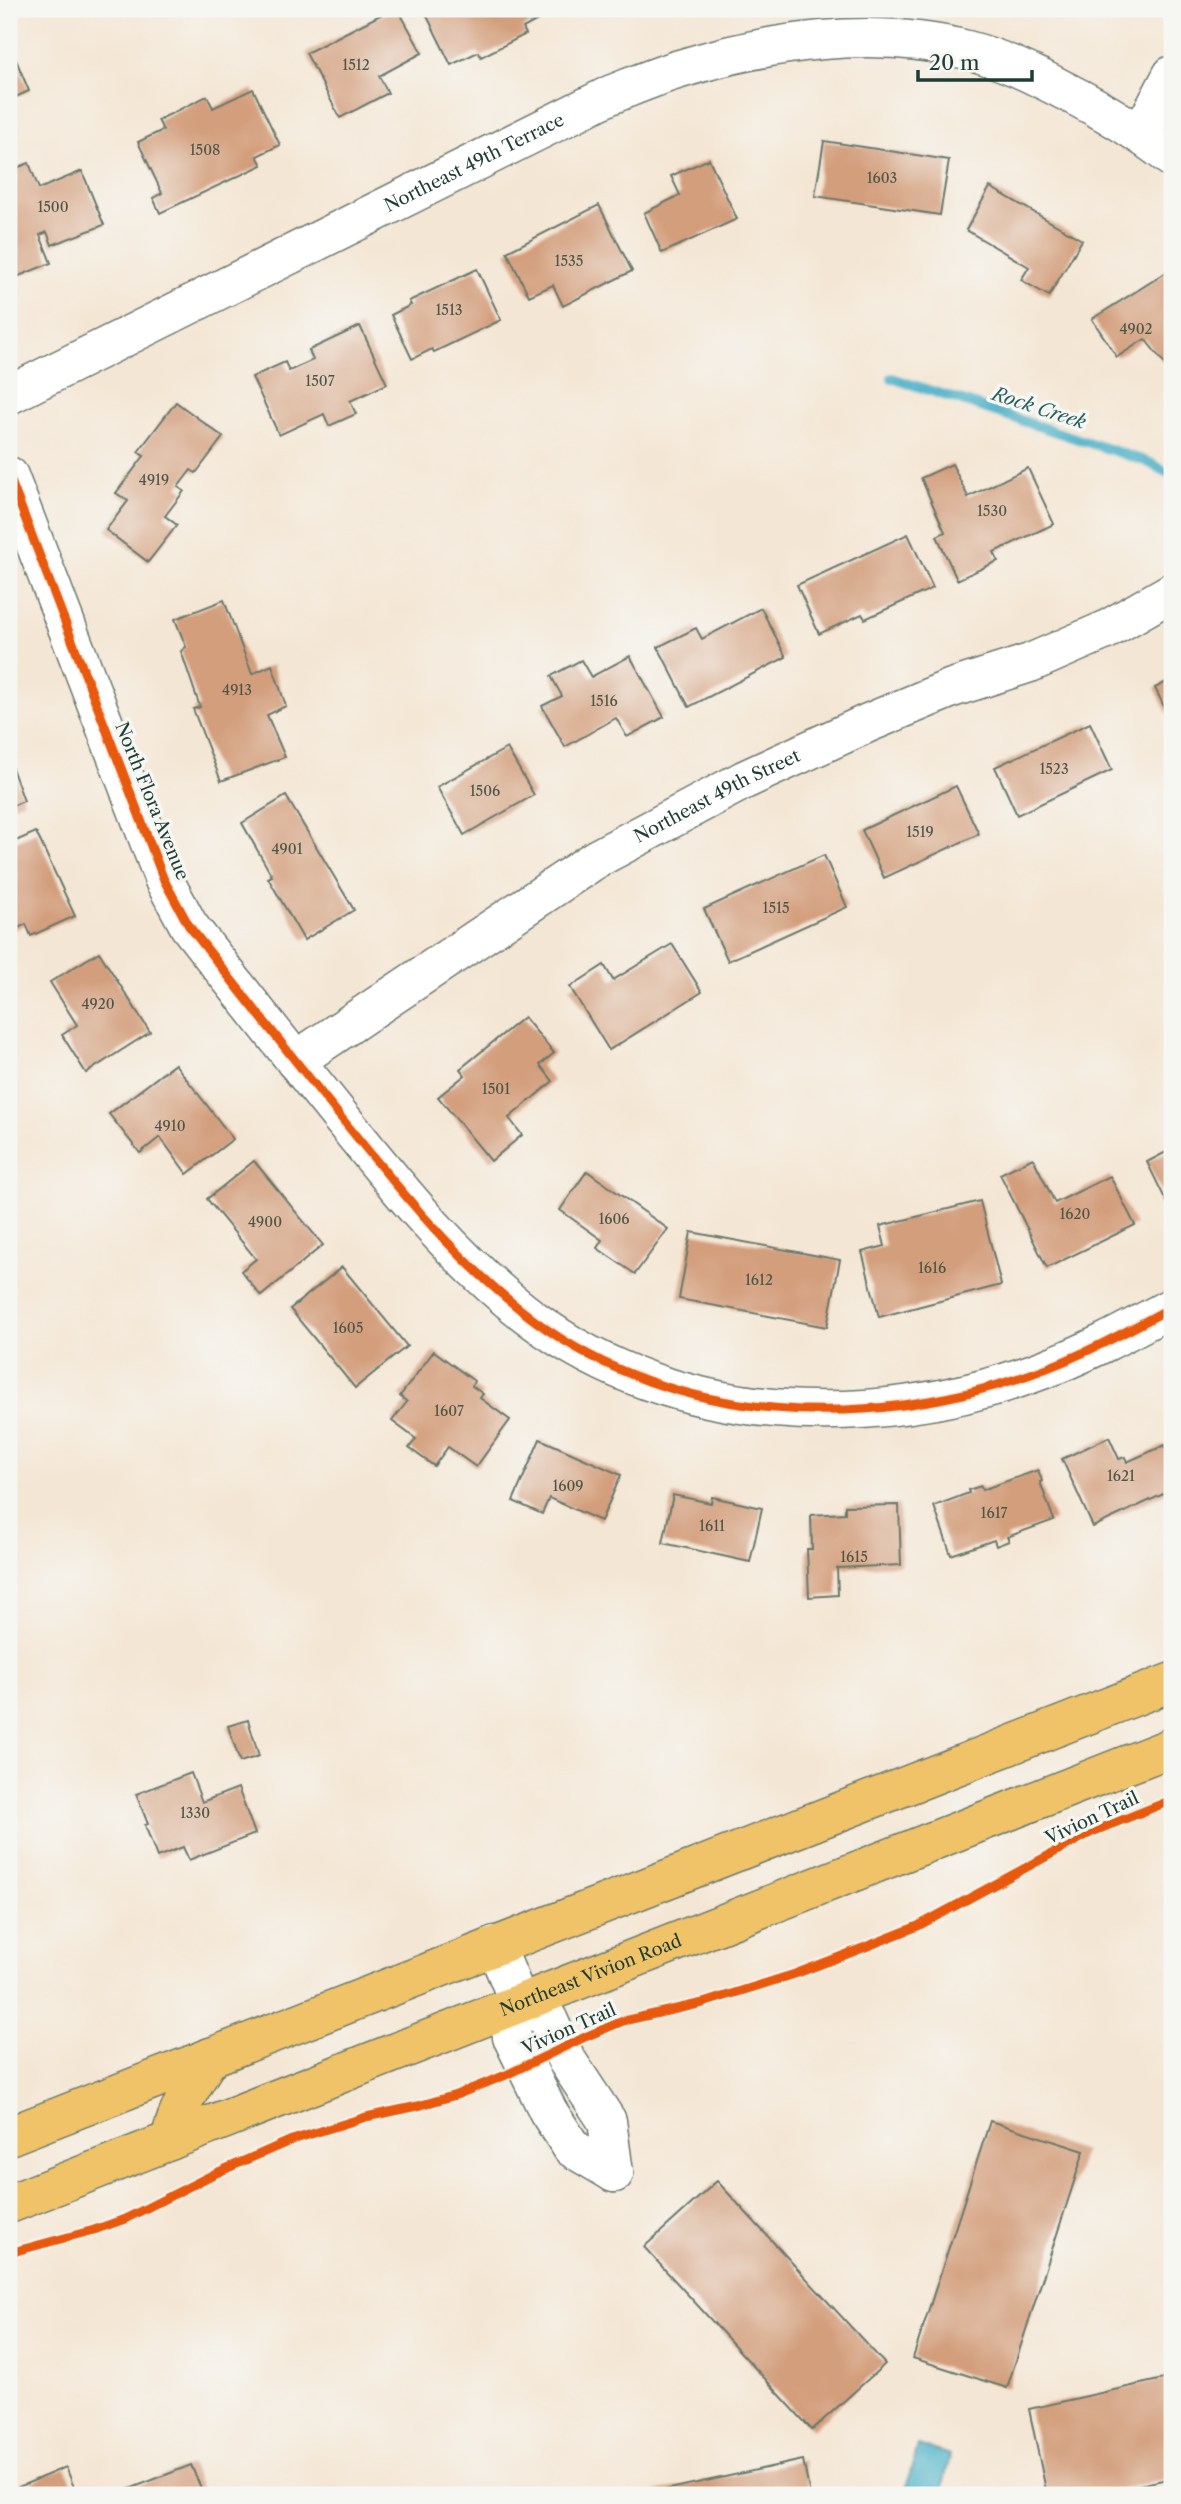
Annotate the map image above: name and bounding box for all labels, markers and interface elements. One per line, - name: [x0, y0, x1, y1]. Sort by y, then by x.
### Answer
- scale bar: [918, 38, 1032, 82]
- text: 20 m: [929, 50, 980, 75]
- house number: 1512: [342, 56, 370, 74]
- street label: Northeast 49th Terrace: [381, 109, 568, 217]
- house number: 1508: [190, 141, 220, 159]
- house number: 1603: [867, 169, 897, 187]
- house number: 1500: [37, 198, 69, 216]
- house number: 1535: [555, 252, 583, 270]
- house number: 1513: [435, 301, 463, 319]
- house number: 4902: [1119, 320, 1153, 338]
- house number: 1507: [305, 372, 335, 390]
- water label: Rock Creek: [987, 381, 1089, 434]
- house number: 4919: [139, 471, 169, 489]
- house number: 1530: [977, 502, 1007, 520]
- house number: 4913: [222, 681, 252, 699]
- house number: 1516: [590, 692, 618, 710]
- street label: North Flora Avenue: [110, 719, 194, 883]
- street label: Northeast 49th Street: [630, 744, 804, 848]
- house number: 1523: [1039, 760, 1069, 778]
- house number: 1506: [470, 782, 500, 800]
- house number: 1519: [906, 823, 934, 841]
- house number: 4901: [271, 840, 303, 858]
- house number: 1515: [763, 899, 789, 917]
- house number: 4920: [81, 995, 115, 1013]
- house number: 1501: [482, 1080, 510, 1098]
- house number: 4910: [154, 1117, 186, 1135]
- house number: 1620: [1059, 1205, 1091, 1223]
- house number: 1606: [598, 1210, 630, 1228]
- house number: 4900: [248, 1213, 282, 1231]
- house number: 1616: [918, 1259, 946, 1277]
- house number: 1612: [745, 1271, 773, 1289]
- house number: 1605: [333, 1319, 363, 1337]
- house number: 1607: [434, 1402, 464, 1420]
- house number: 1621: [1107, 1467, 1135, 1485]
- house number: 1609: [552, 1477, 584, 1495]
- house number: 1617: [981, 1504, 1008, 1522]
- house number: 1611: [699, 1517, 725, 1535]
- house number: 1615: [840, 1548, 868, 1566]
- street label: Vivion Trail: [1041, 1787, 1142, 1850]
- house number: 1330: [180, 1804, 210, 1822]
- street label: Northeast Vivion Road: [497, 1930, 685, 2021]
- street label: Vivion Trail: [518, 1999, 619, 2060]

